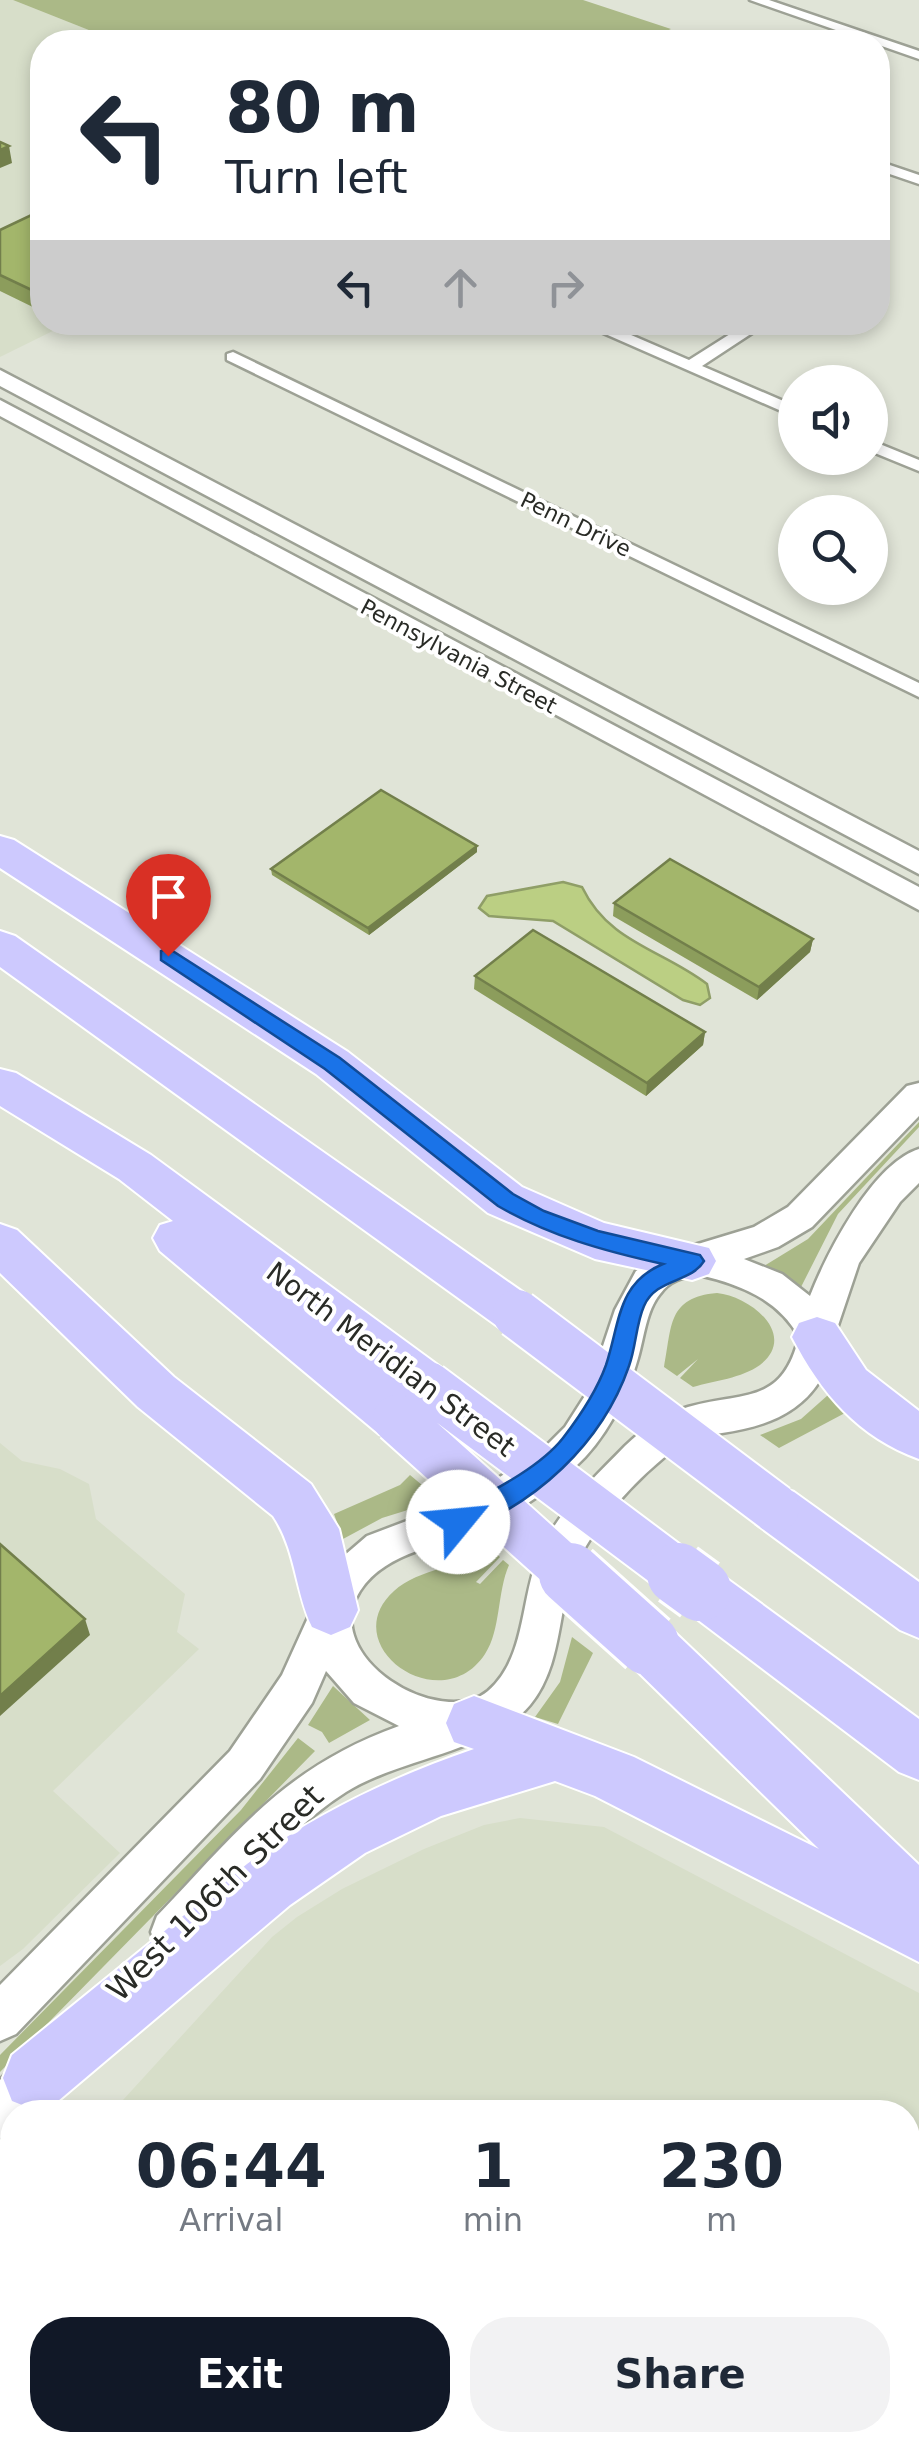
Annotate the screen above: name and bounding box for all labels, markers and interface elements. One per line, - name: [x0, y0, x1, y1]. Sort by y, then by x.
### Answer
- text: 80 m: [225, 67, 420, 149]
- icon: left: [60, 70, 190, 200]
- text: Turn left: [225, 151, 408, 204]
- icon: left: [328, 260, 383, 315]
- icon: ahead: [433, 260, 488, 315]
- icon: right: [538, 260, 593, 315]
- map controls: [778, 365, 888, 605]
- button: sound: [778, 365, 888, 475]
- street label: Penn Drive: [517, 487, 635, 562]
- button: search: [778, 495, 888, 605]
- street label: Pennsylvania Street: [356, 594, 561, 719]
- pin: [126, 854, 211, 957]
- icon: arrive: [141, 869, 196, 924]
- street label: North Meridian Street: [260, 1255, 521, 1464]
- position arrow: [406, 1470, 510, 1574]
- street label: West 106th Street: [99, 1777, 331, 2009]
- text: 06:44: [136, 2131, 327, 2201]
- text: 1: [472, 2131, 514, 2201]
- text: 230: [659, 2131, 784, 2201]
- text: Arrival: [179, 2201, 283, 2239]
- text: min: [463, 2201, 523, 2239]
- text: m: [706, 2201, 737, 2239]
- button: Exit: [30, 2317, 450, 2432]
- button: Share: [470, 2317, 890, 2432]

